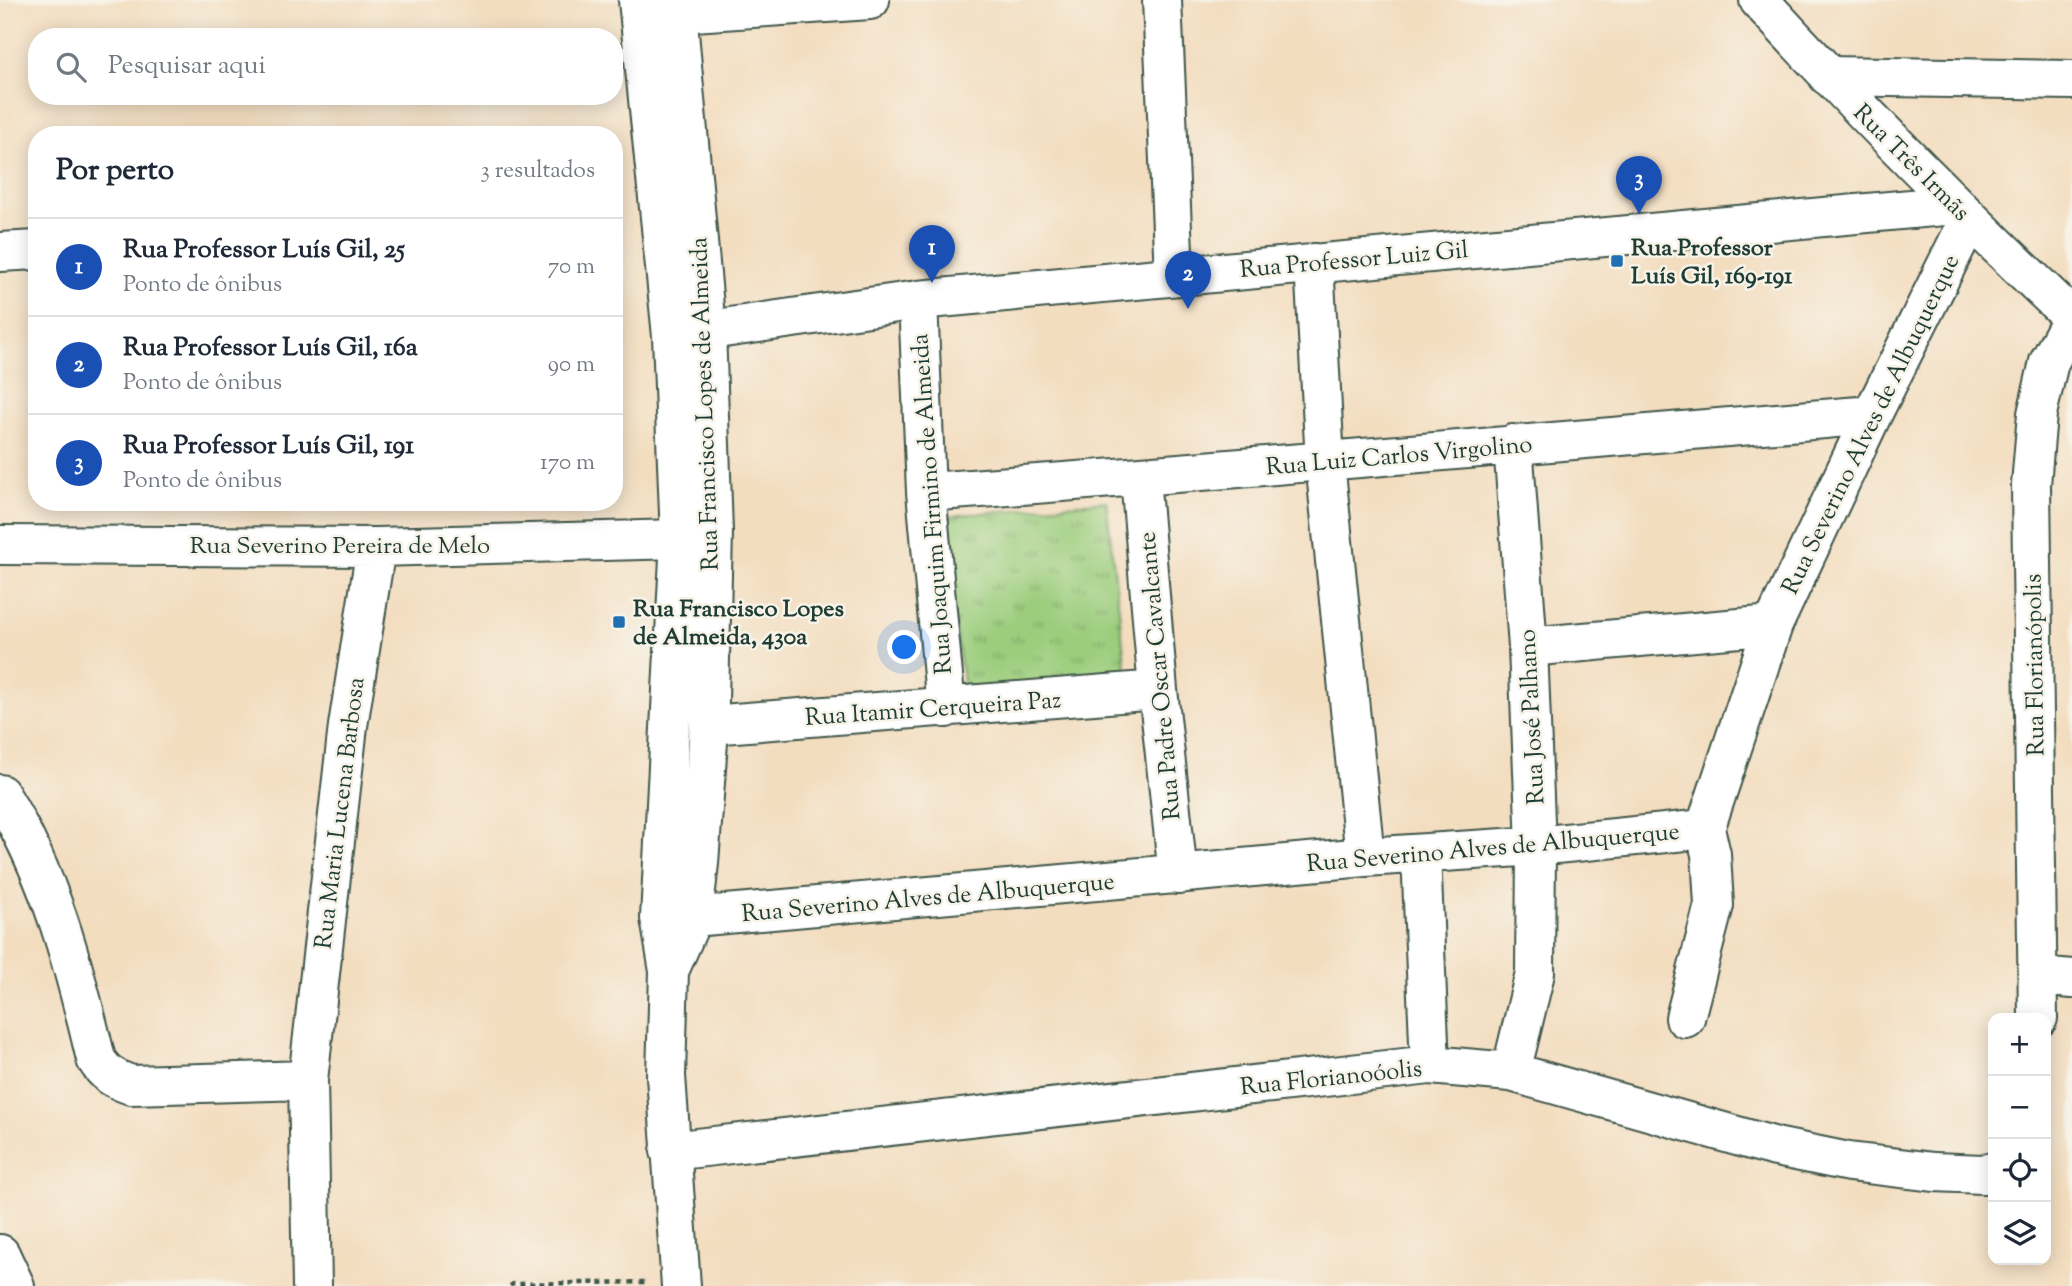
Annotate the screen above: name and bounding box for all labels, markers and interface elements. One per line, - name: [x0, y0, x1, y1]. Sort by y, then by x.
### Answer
- search box: [28, 28, 623, 105]
- icon: search: [52, 48, 90, 86]
- text: Pesquisar aqui: [108, 48, 266, 85]
- street label: Rua Três Irmãs: [1844, 97, 1977, 230]
- text: Por perto: [56, 150, 174, 193]
- text: 3 resultados: [480, 155, 595, 188]
- pin: 3: [1616, 156, 1662, 214]
- pin: 1: [909, 225, 955, 283]
- text: Rua Professor Luís Gil, 25: [123, 232, 405, 269]
- place label: Rua Professor Luís Gil, 169-191: [1631, 232, 1793, 294]
- street label: Rua Professor Luiz Gil: [1238, 234, 1470, 288]
- street label: Rua Francisco Lopes de Almeida: [683, 236, 729, 571]
- street label: Rua Severino Alves de Albuquerque: [1774, 249, 1969, 601]
- text: 1: [75, 251, 83, 284]
- text: 70 m: [548, 251, 595, 284]
- pin: 2: [1165, 251, 1211, 309]
- marker: Rua Professor Luís Gil, 169-191: [1609, 253, 1625, 269]
- text: Ponto de ônibus: [123, 269, 282, 302]
- text: Rua Professor Luís Gil, 16a: [123, 330, 418, 367]
- street label: Rua Joaquim Firmino de Almeida: [904, 332, 962, 675]
- text: 2: [74, 349, 84, 382]
- text: 90 m: [548, 349, 595, 382]
- text: Ponto de ônibus: [123, 367, 282, 400]
- text: Rua Professor Luís Gil, 191: [123, 428, 414, 465]
- street label: Rua Luiz Carlos Virgolino: [1264, 428, 1534, 486]
- text: 3: [74, 447, 84, 480]
- text: 170 m: [540, 447, 595, 480]
- text: Ponto de ônibus: [123, 465, 282, 498]
- street label: Rua Severino Pereira de Melo: [190, 530, 490, 564]
- street label: Rua Padre Oscar Cavalcante: [1131, 530, 1191, 822]
- street label: Rua Florianópolis: [2017, 573, 2055, 756]
- place label: Rua Francisco Lopes de Almeida, 430a: [633, 593, 844, 655]
- marker: Rua Francisco Lopes de Almeida, 430a: [611, 614, 627, 630]
- street label: Rua José Palhano: [1511, 628, 1555, 805]
- your location: [887, 630, 921, 664]
- street label: Rua Maria Lucena Barbosa: [307, 676, 375, 951]
- street label: Rua Itamir Cerqueira Paz: [804, 684, 1062, 736]
- street label: Rua Severino Alves de Albuquerque: [1305, 816, 1681, 882]
- street label: Rua Severino Alves de Albuquerque: [740, 866, 1116, 932]
- map controls: [1988, 1013, 2051, 1265]
- button: +: [1988, 1013, 2051, 1076]
- street label: Rua Florianoóolis: [1239, 1053, 1424, 1105]
- button: −: [1988, 1076, 2051, 1139]
- button: locate: [1988, 1139, 2051, 1202]
- button: layers: [1988, 1202, 2051, 1265]

